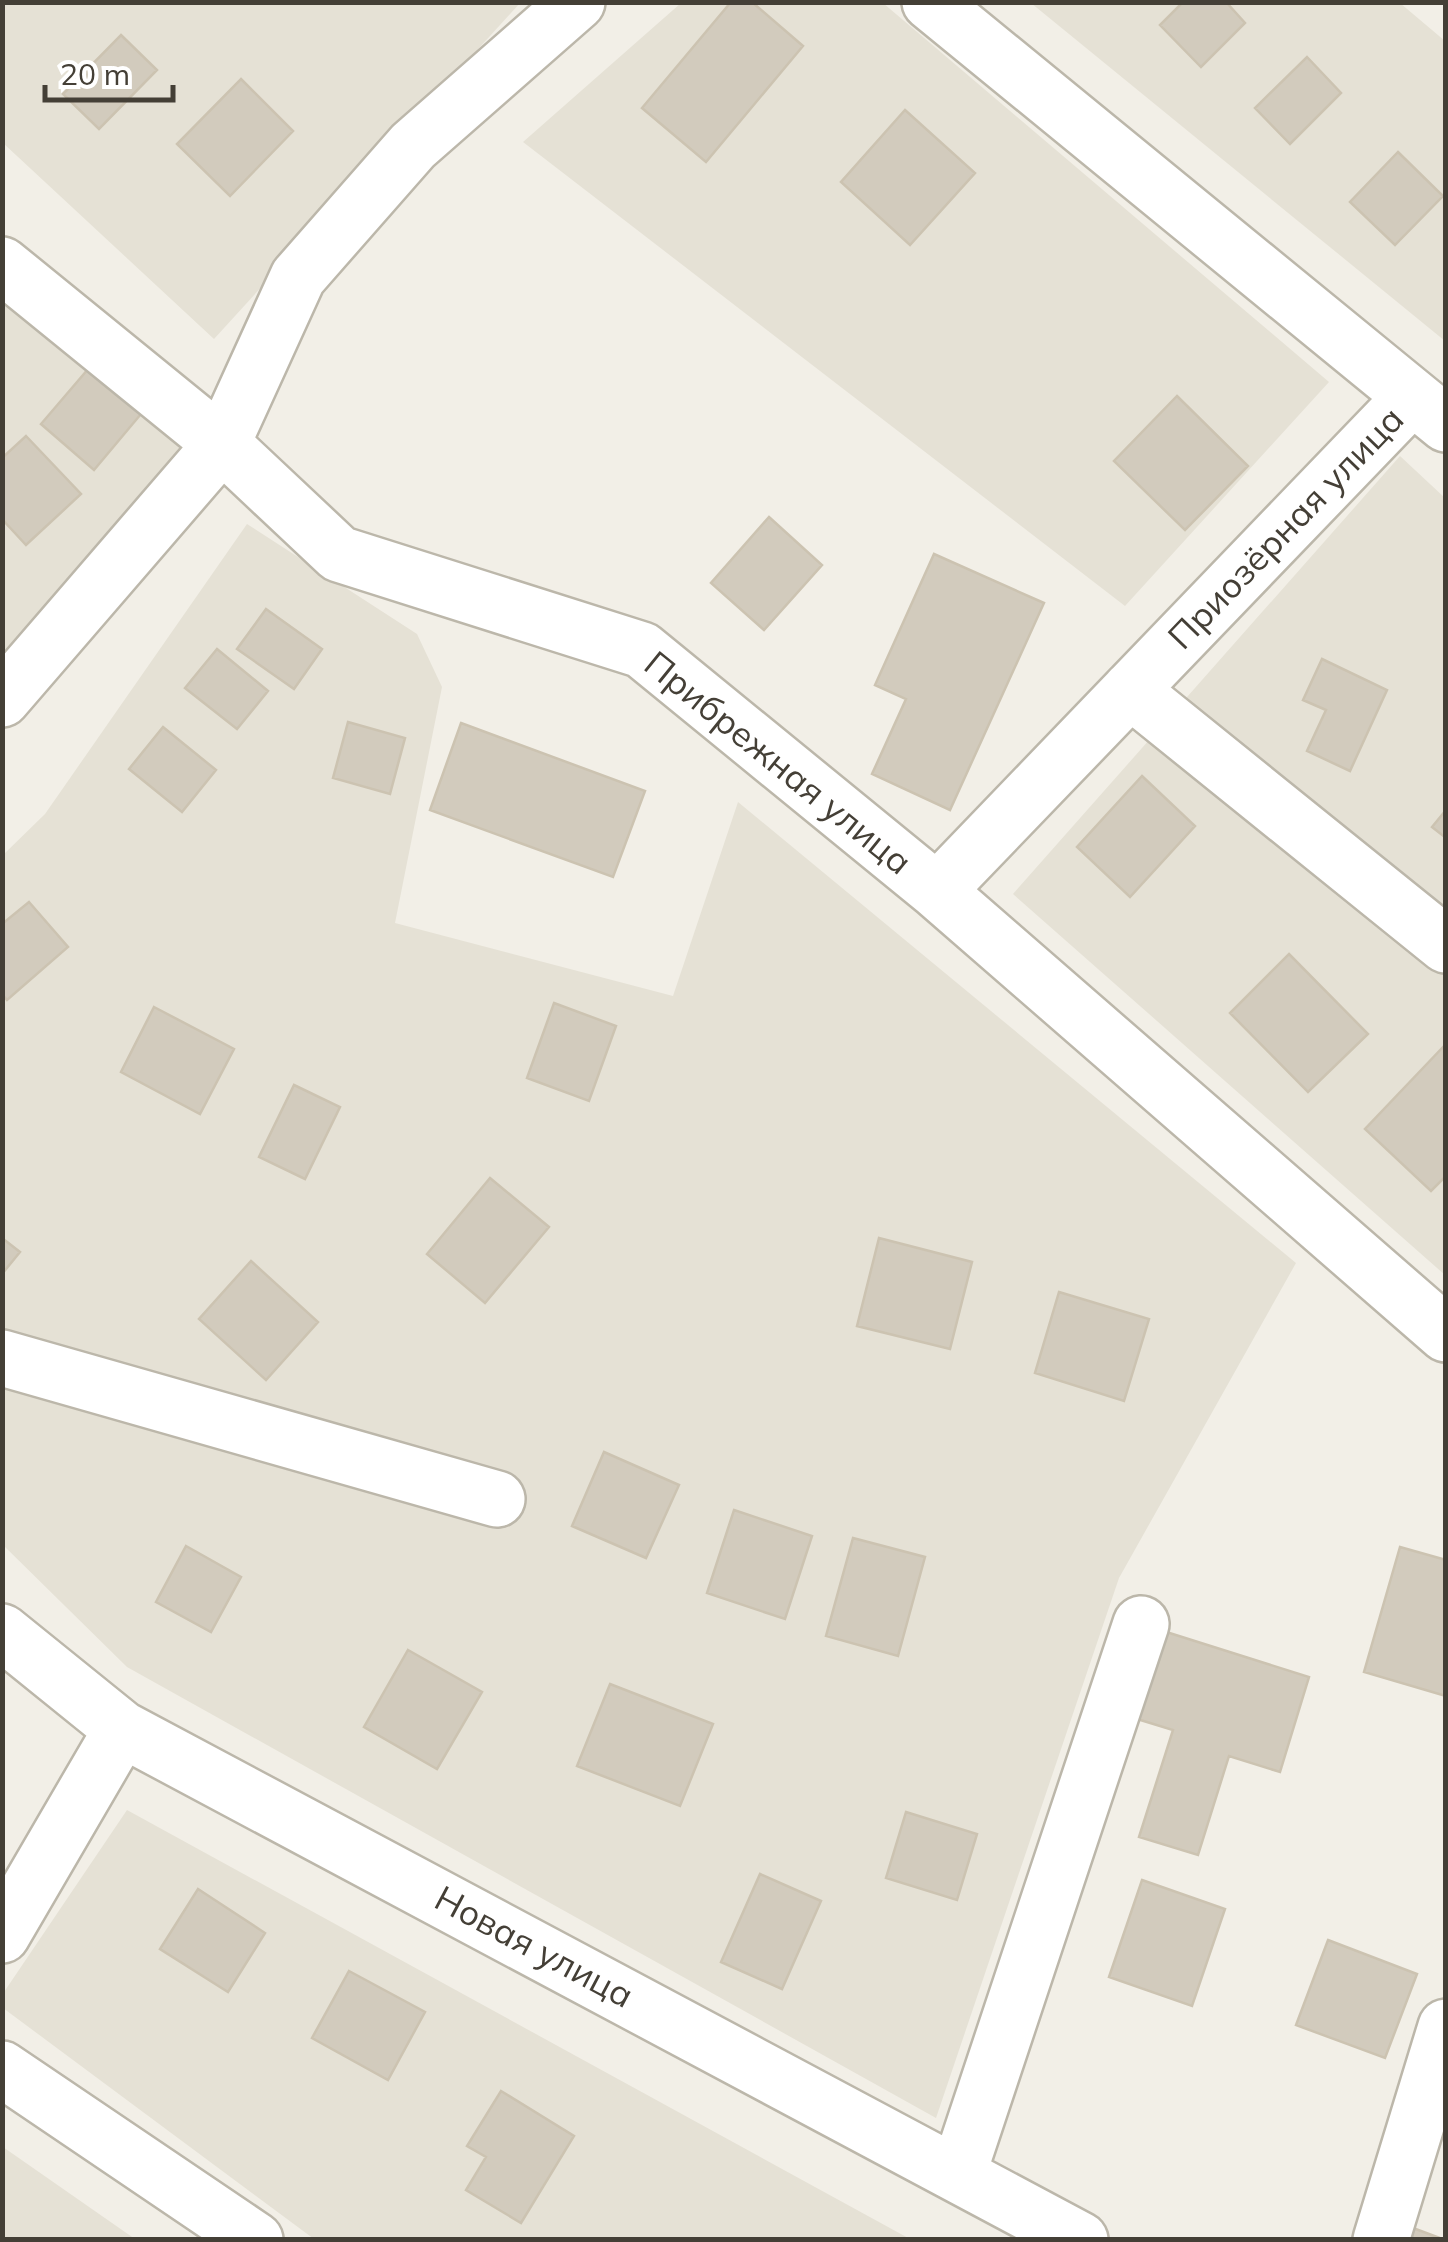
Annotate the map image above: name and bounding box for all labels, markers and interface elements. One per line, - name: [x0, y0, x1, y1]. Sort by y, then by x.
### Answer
- scale bar: [45, 40, 172, 102]
- text: 20 m: [60, 55, 130, 93]
- street label: Приозёрная улица: [1158, 397, 1412, 658]
- street label: Прибрежная улица: [636, 641, 921, 883]
- street label: Новая улица: [428, 1875, 641, 2017]

